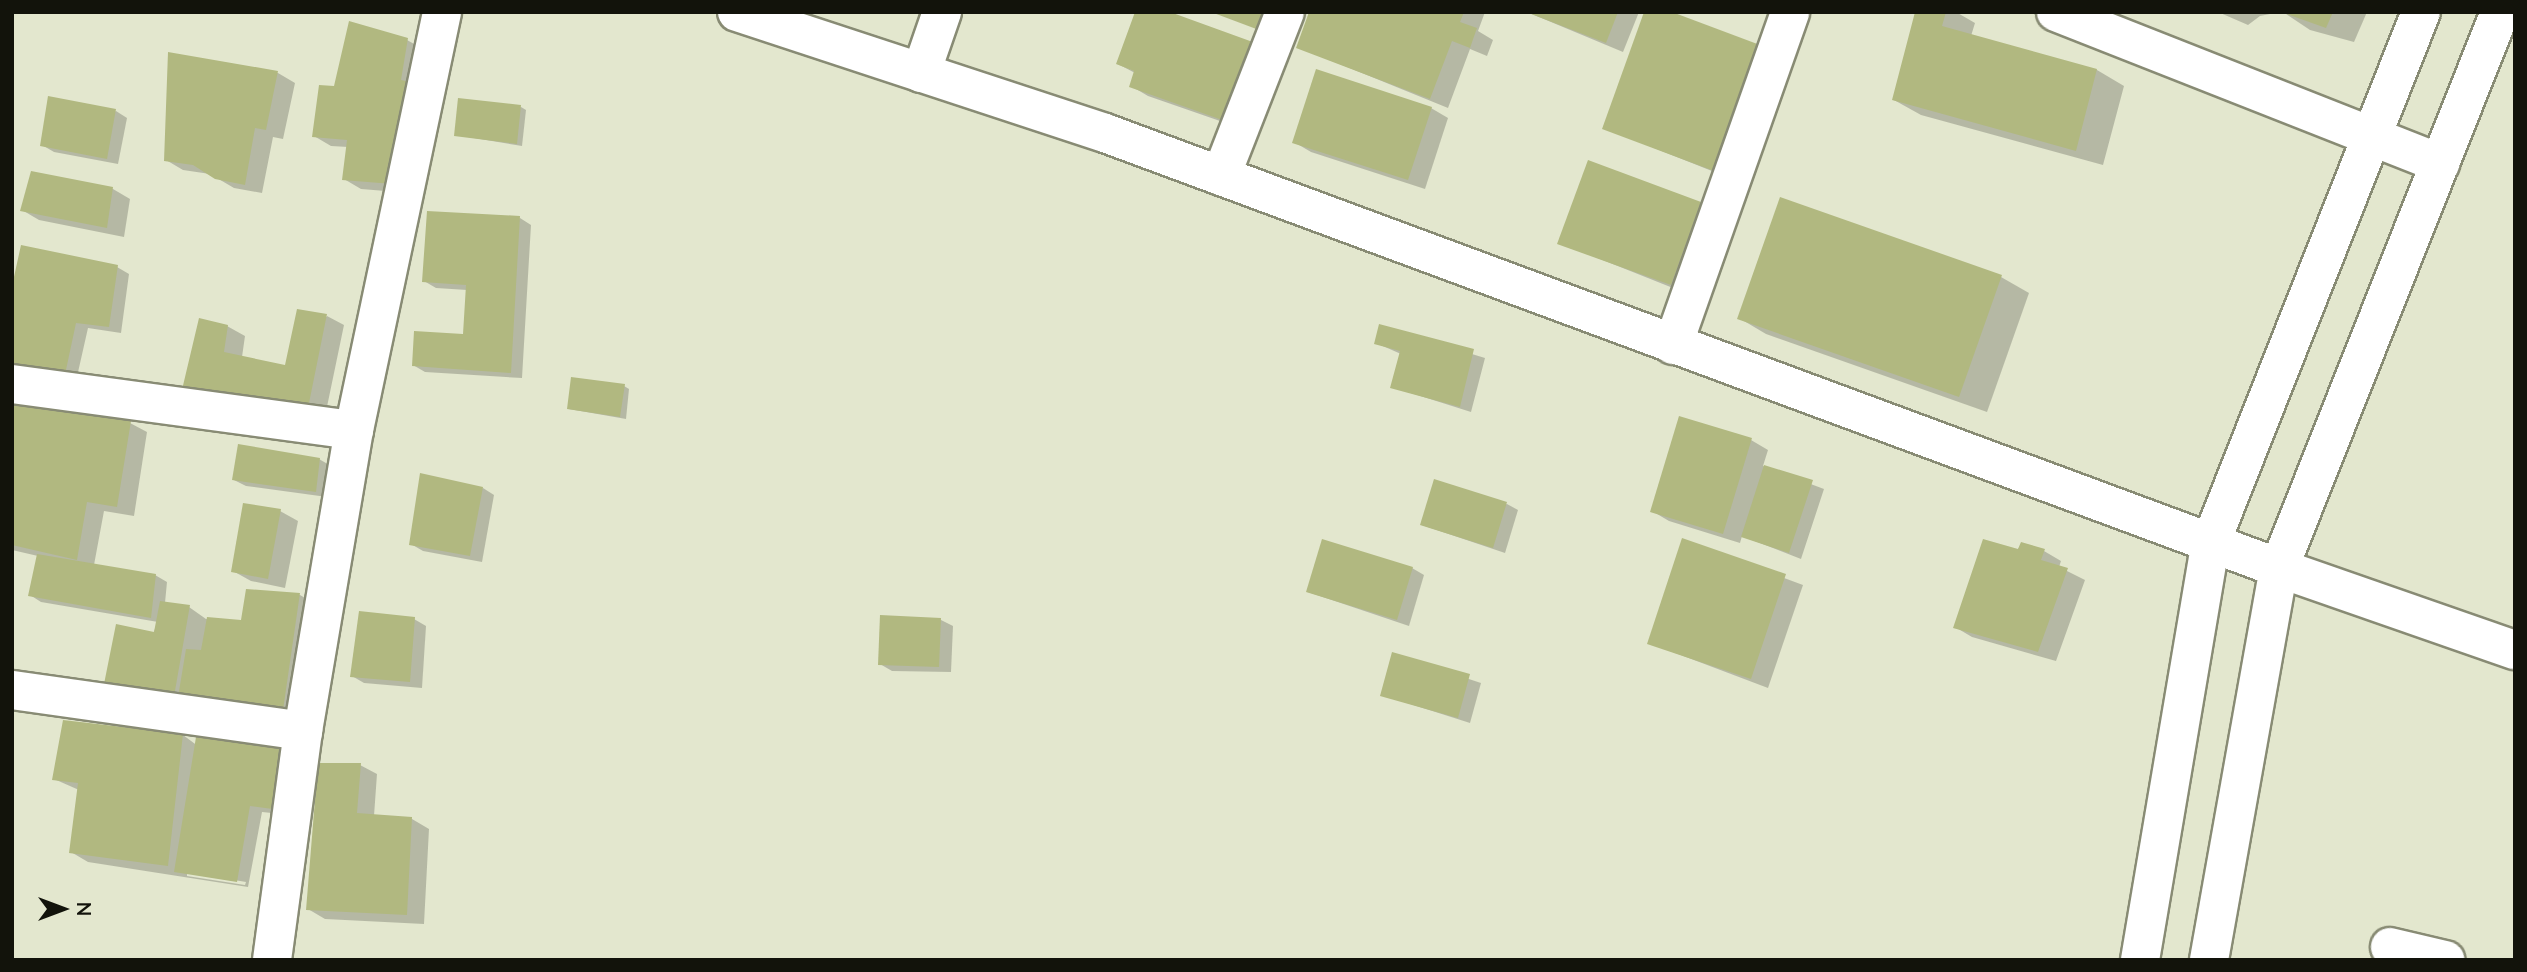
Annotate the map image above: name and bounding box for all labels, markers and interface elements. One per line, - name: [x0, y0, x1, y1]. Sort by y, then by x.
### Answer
- north arrow: [28, 874, 98, 944]
- text: N: [73, 902, 96, 916]

